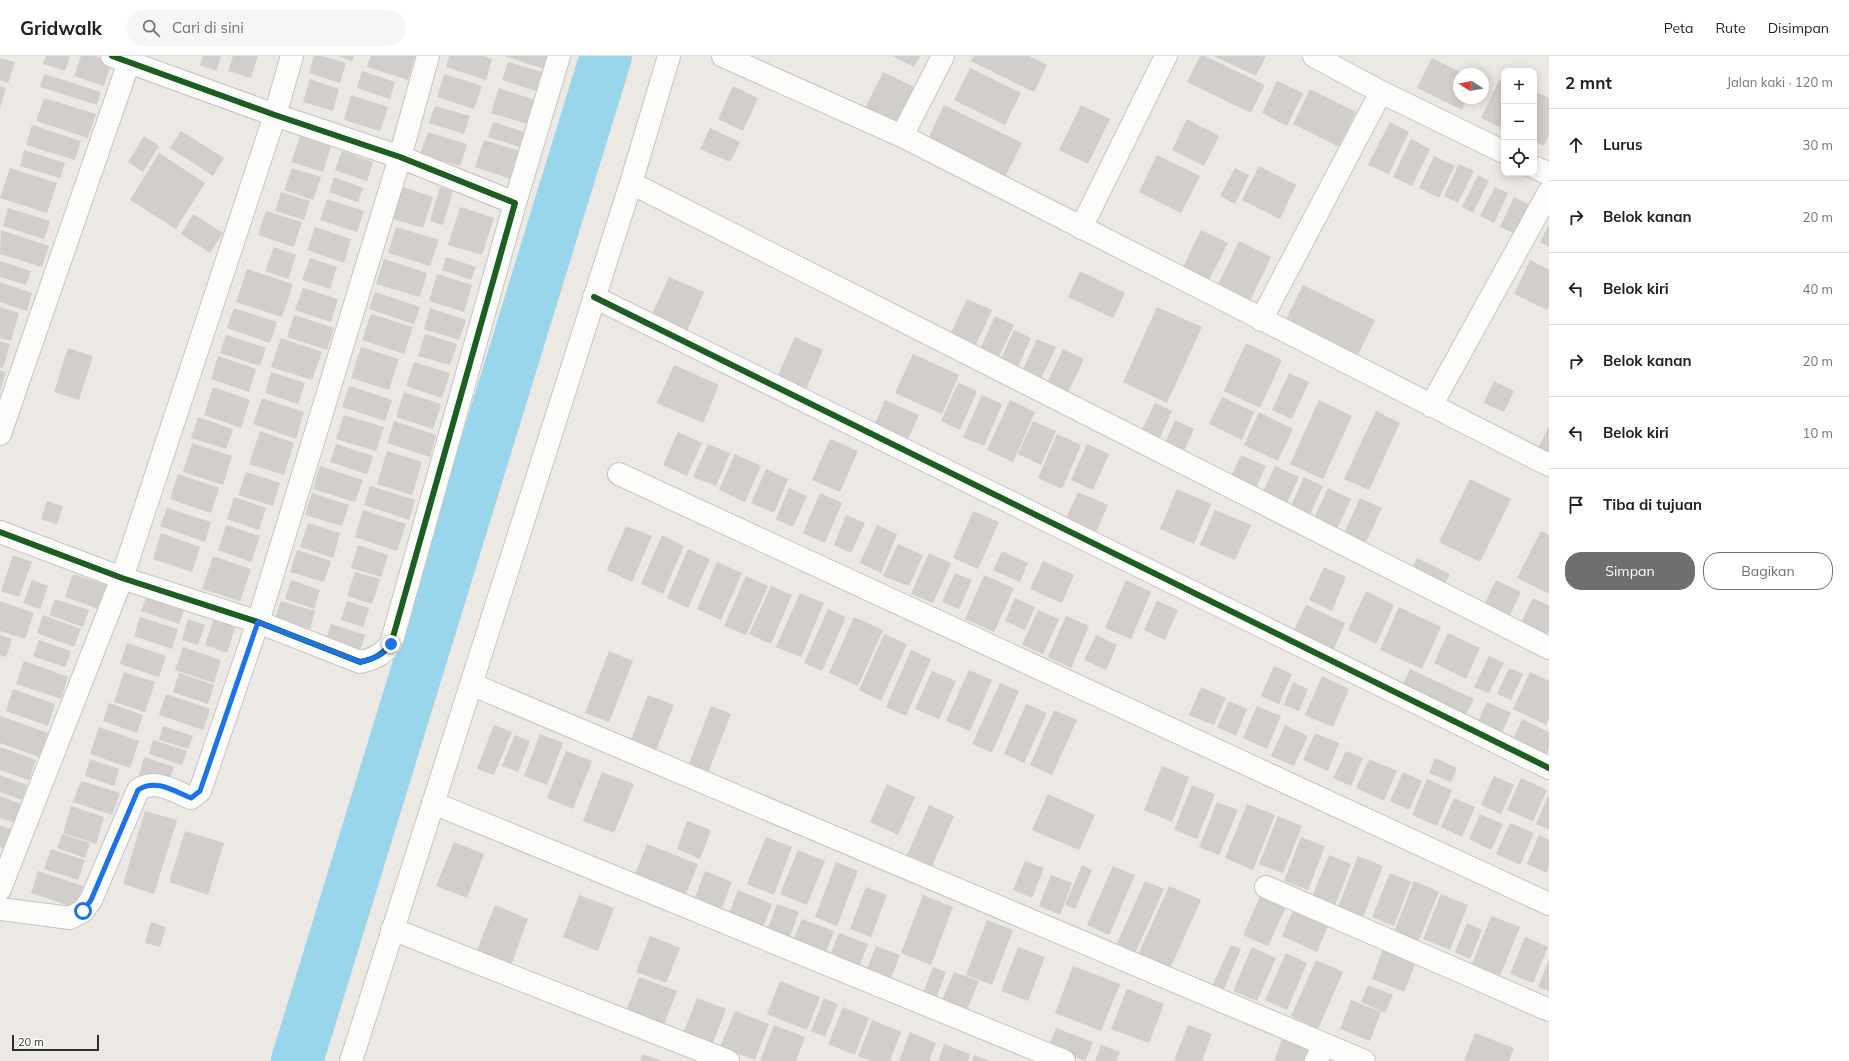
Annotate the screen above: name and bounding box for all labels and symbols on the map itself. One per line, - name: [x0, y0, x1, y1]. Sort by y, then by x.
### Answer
- north arrow: [1453, 68, 1489, 104]
- route end: [382, 635, 400, 653]
- route start: [74, 902, 92, 920]
- scale bar: [12, 1033, 99, 1052]

